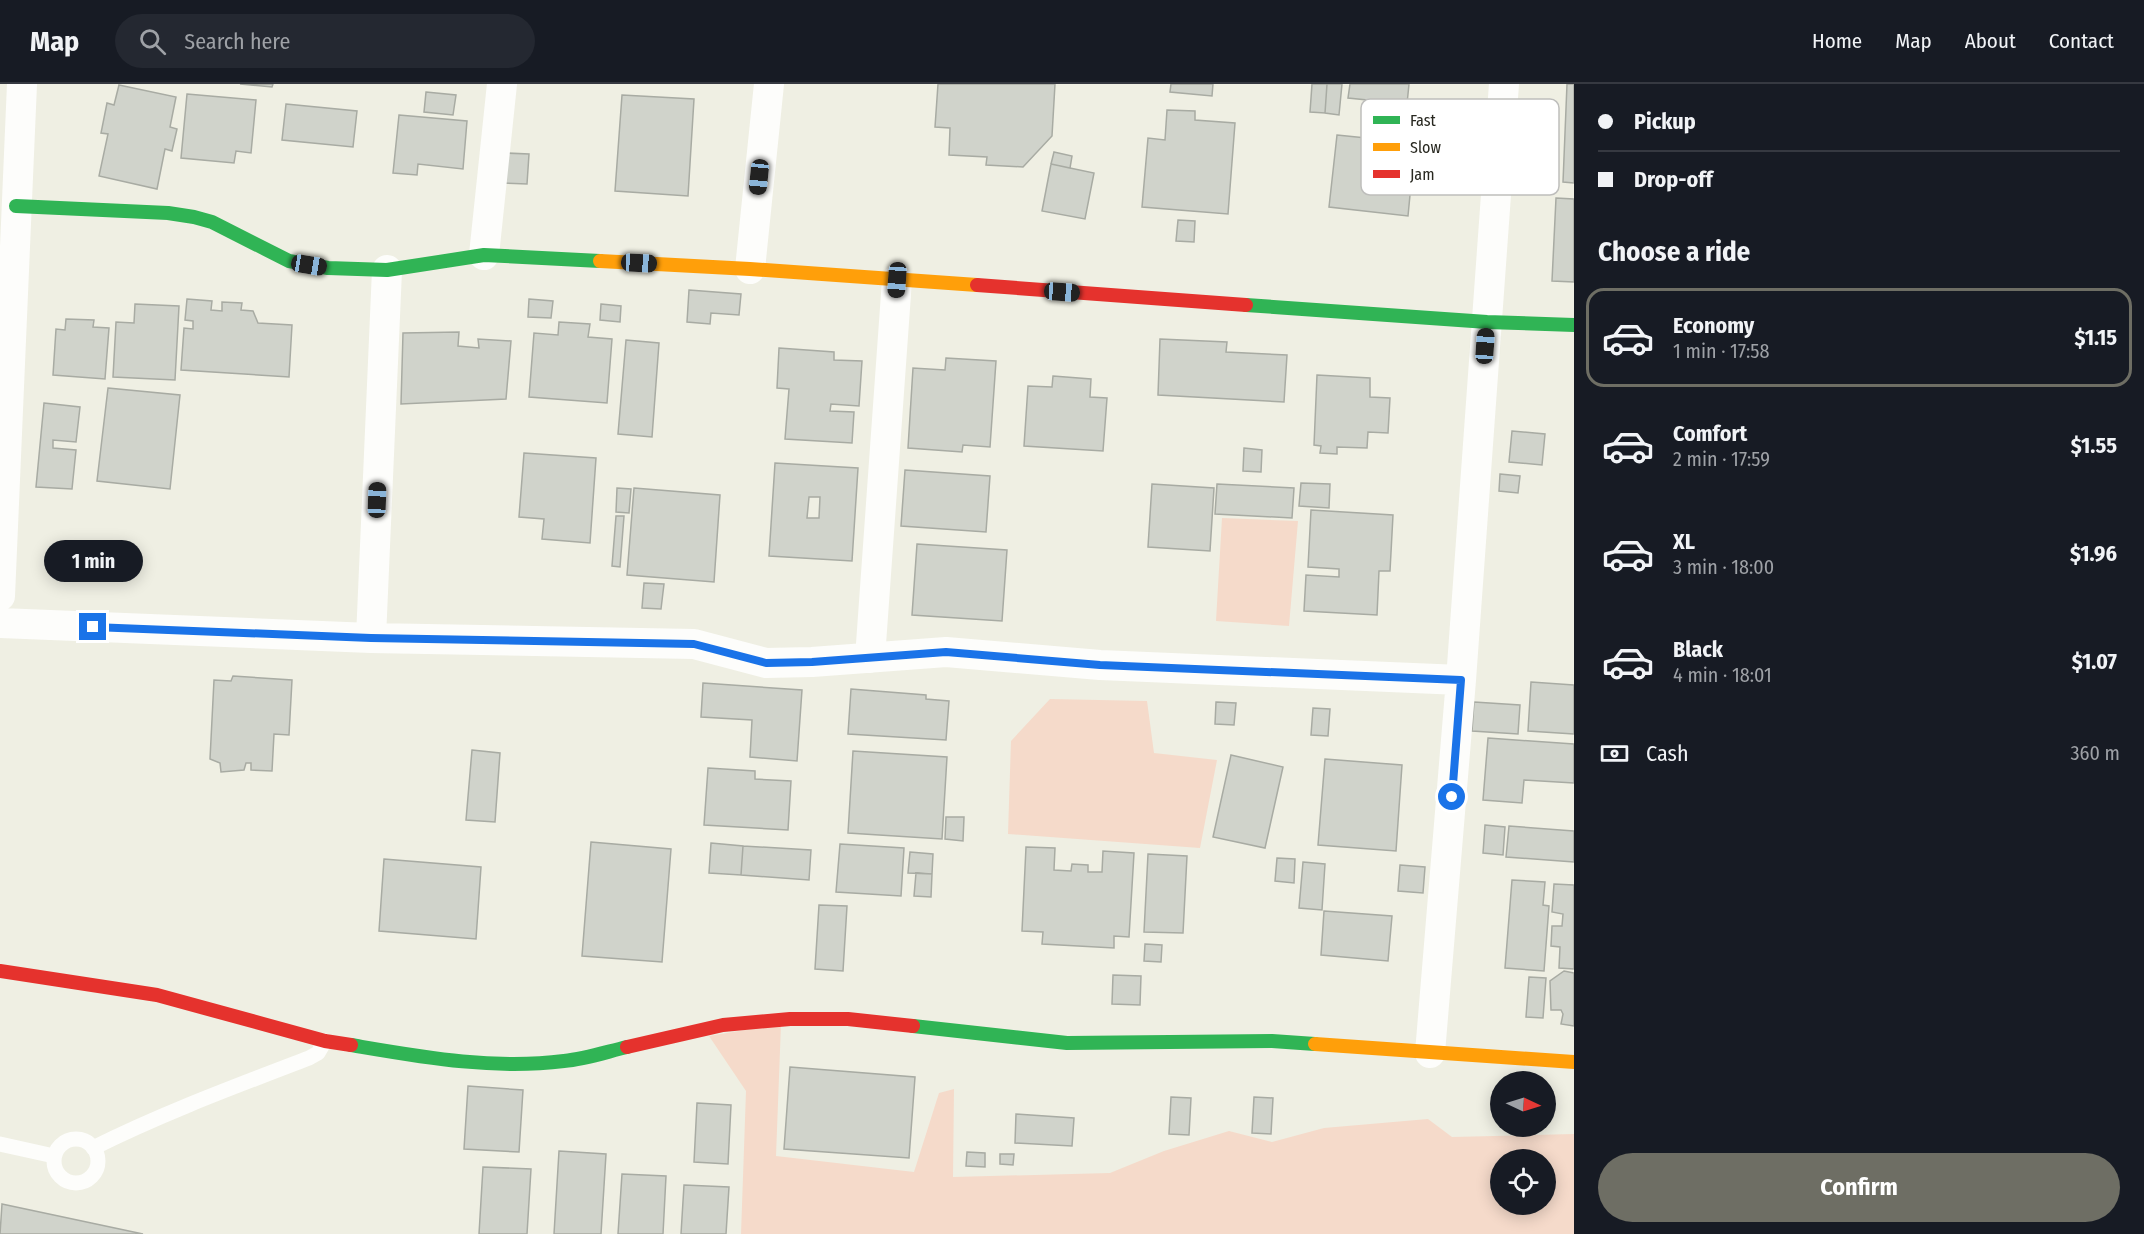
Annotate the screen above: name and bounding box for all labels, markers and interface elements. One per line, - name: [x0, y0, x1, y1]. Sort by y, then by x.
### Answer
- search box: [115, 14, 535, 68]
- text: Map: [30, 25, 79, 58]
- icon: search: [136, 25, 169, 58]
- text: Search here: [184, 28, 290, 55]
- text: Home: [1812, 28, 1862, 54]
- text: Map: [1895, 28, 1932, 54]
- text: About: [1965, 28, 2016, 54]
- text: Contact: [2049, 28, 2114, 54]
- legend: [1361, 99, 1559, 195]
- text: Pickup: [1634, 108, 1696, 135]
- text: Fast: [1410, 111, 1437, 130]
- text: Slow: [1410, 138, 1441, 157]
- car: [748, 158, 770, 196]
- text: Jam: [1410, 165, 1435, 184]
- text: Drop-off: [1634, 166, 1713, 193]
- text: Choose a ride: [1598, 236, 1750, 268]
- car: [290, 253, 328, 277]
- car: [621, 253, 657, 273]
- car: [887, 261, 907, 299]
- car: [1043, 282, 1081, 302]
- icon: car: [1601, 311, 1655, 365]
- text: Economy: [1673, 312, 1754, 339]
- text: $1.15: [2075, 324, 2117, 351]
- car: [1475, 327, 1495, 365]
- text: 1 min · 17:58: [1673, 339, 1770, 363]
- icon: car: [1601, 419, 1655, 473]
- text: Comfort: [1673, 420, 1747, 447]
- text: $1.55: [2071, 432, 2117, 459]
- text: 2 min · 17:59: [1673, 447, 1770, 471]
- car: [367, 482, 387, 518]
- icon: car: [1601, 527, 1655, 581]
- text: XL: [1673, 528, 1695, 555]
- callout: 1 min: [44, 540, 142, 582]
- text: $1.96: [2070, 540, 2117, 567]
- text: 1 min: [72, 549, 115, 573]
- text: 3 min · 18:00: [1673, 555, 1774, 579]
- route end: [79, 613, 106, 640]
- icon: car: [1601, 635, 1655, 689]
- text: Black: [1673, 636, 1723, 663]
- text: $1.07: [2072, 648, 2117, 675]
- text: 4 min · 18:01: [1673, 663, 1772, 687]
- icon: cash: [1598, 737, 1631, 770]
- text: Cash: [1646, 740, 1689, 767]
- text: 360 m: [2071, 741, 2120, 765]
- route start: [1438, 783, 1465, 810]
- north arrow: [1490, 1071, 1556, 1137]
- map controls: [1490, 1071, 1556, 1215]
- button: locate: [1490, 1149, 1556, 1215]
- button: Confirm: [1598, 1153, 2120, 1222]

